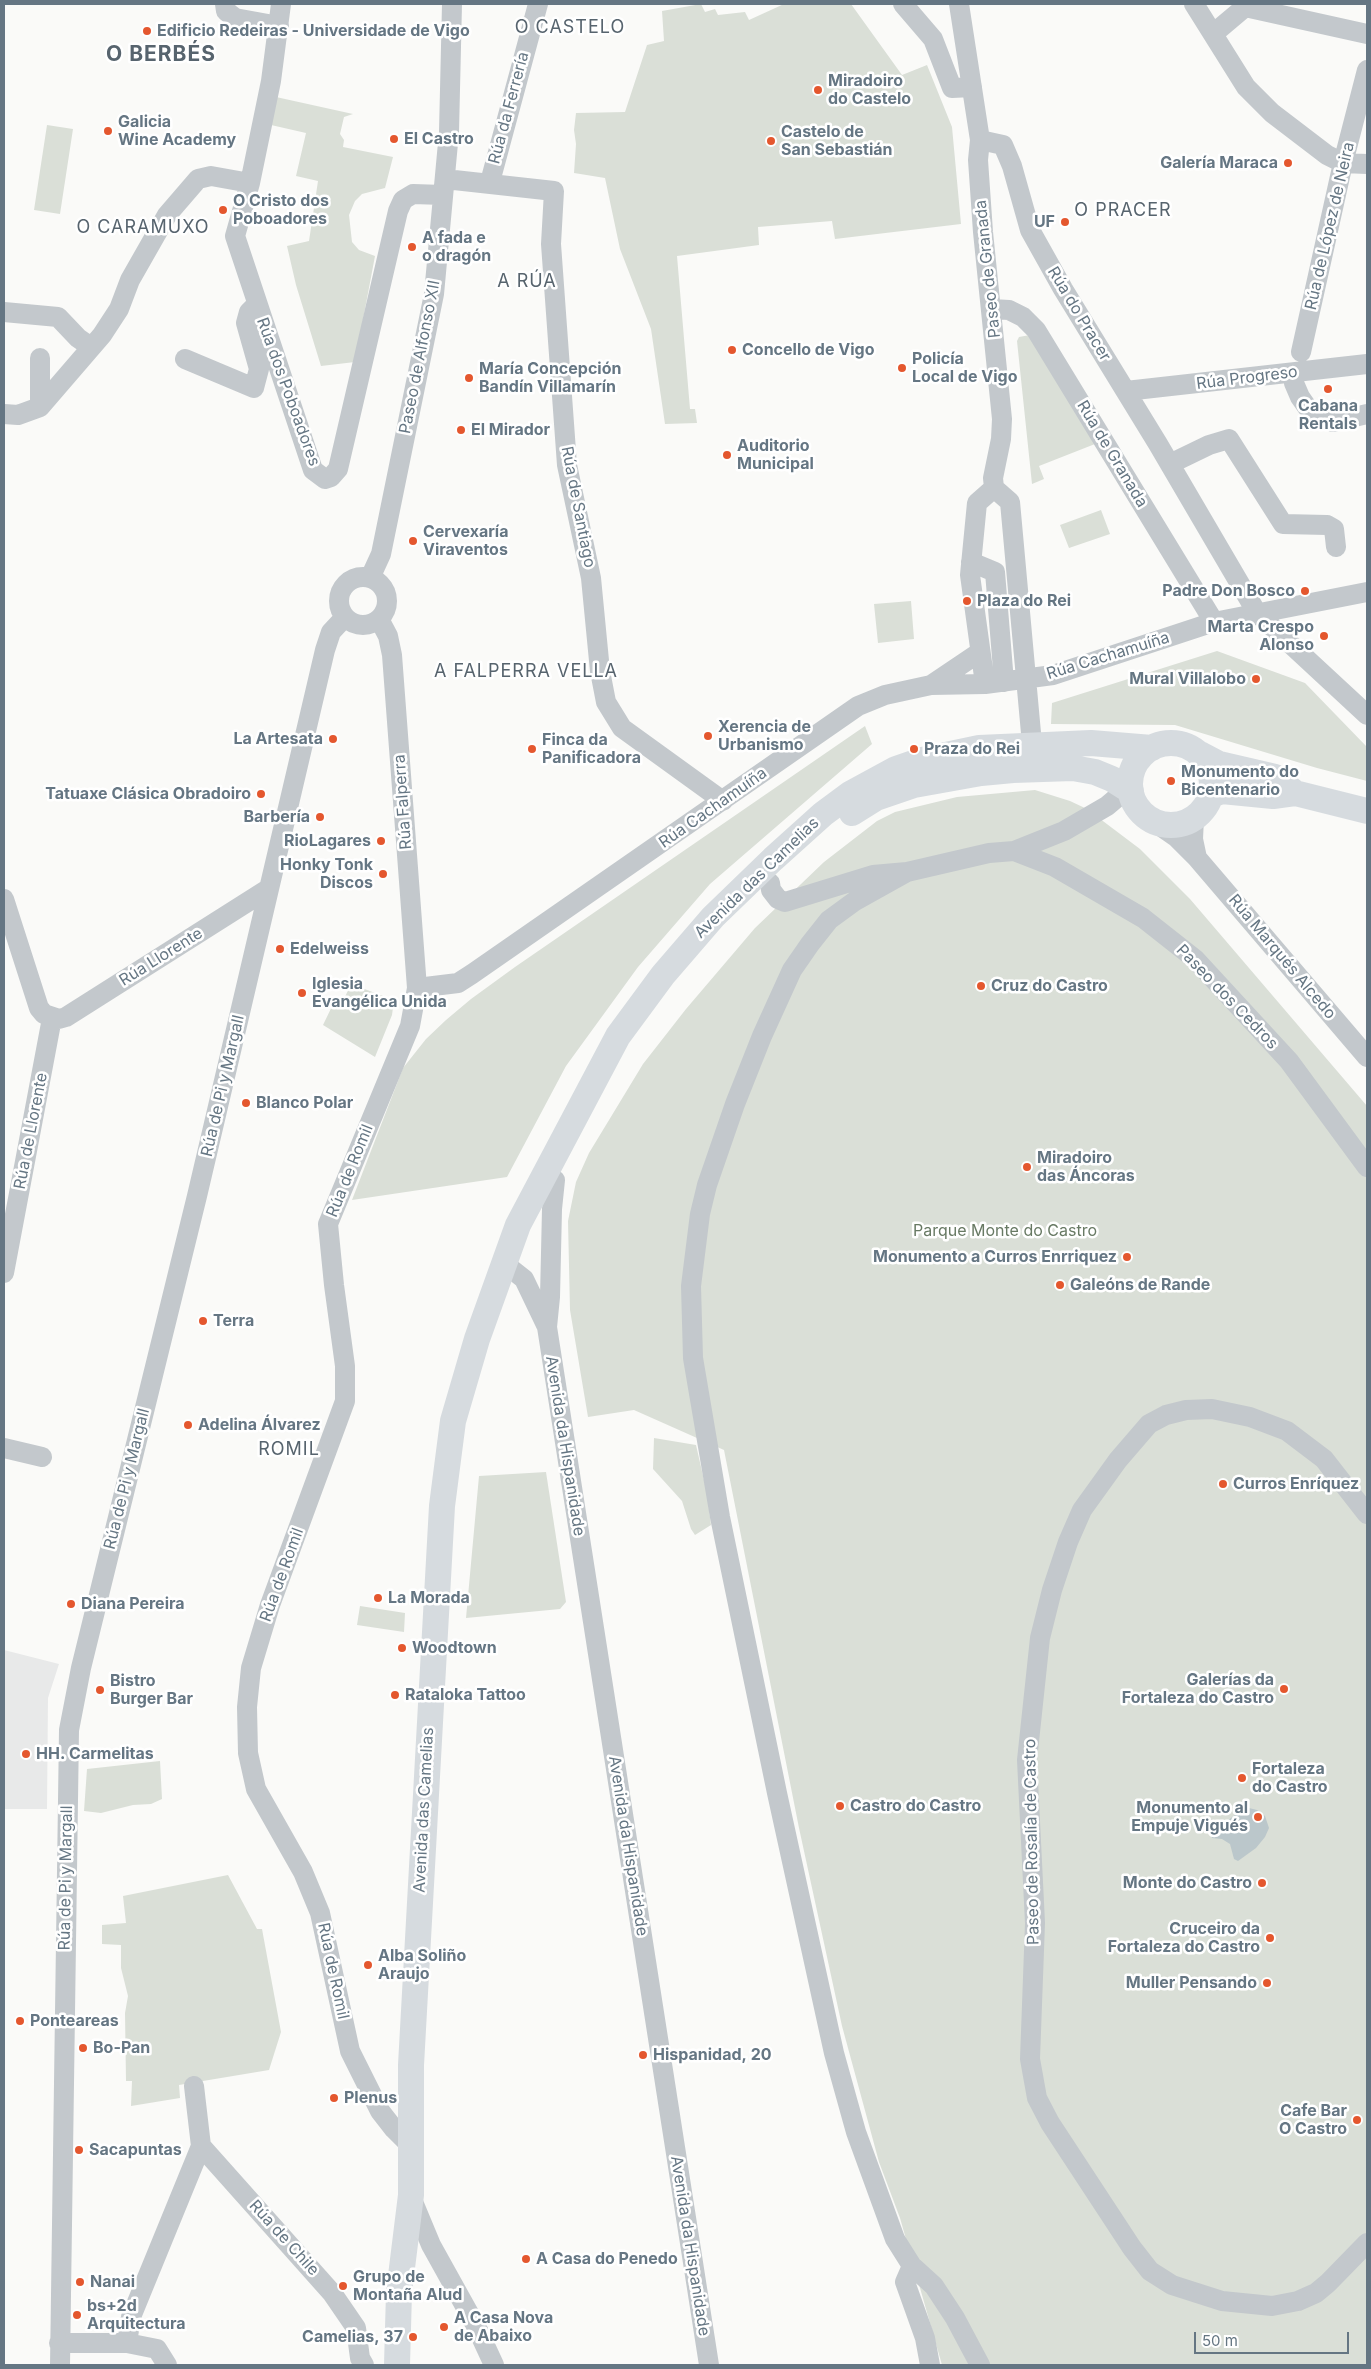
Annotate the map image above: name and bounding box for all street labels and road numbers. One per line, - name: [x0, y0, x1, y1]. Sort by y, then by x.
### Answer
- street label: Rúa da Ferrería: [485, 50, 533, 166]
- street label: Rúa de López de Neira: [1301, 140, 1359, 312]
- street label: Paseo de Granada: [971, 199, 1005, 339]
- street label: Rúa do Pracer: [1043, 263, 1115, 365]
- street label: Paseo de Alfonso XII: [396, 279, 444, 435]
- street label: Rúa dos Poboadores: [252, 315, 324, 469]
- street label: Rúa Progreso: [1195, 362, 1299, 394]
- street label: Rúa de Granada: [1073, 397, 1151, 511]
- street label: Rúa de Santiago: [557, 445, 599, 569]
- street label: Rúa Cachamuíña: [1044, 628, 1172, 684]
- street label: Rúa Falperra: [390, 754, 416, 850]
- street label: Rúa Cachamuíña: [655, 764, 771, 852]
- street label: Avenida das Camelias: [691, 814, 823, 942]
- street label: Rúa Marqués Alcedo: [1224, 891, 1340, 1023]
- street label: Rúa Llorente: [116, 924, 206, 990]
- street label: Paseo dos Cedros: [1172, 941, 1282, 1053]
- street label: Rúa de Pi y Margall: [197, 1013, 249, 1159]
- street label: Rúa de Llorente: [10, 1071, 52, 1191]
- street label: Rúa de Romil: [323, 1122, 377, 1220]
- street label: Avenida da Hispanidade: [541, 1355, 589, 1537]
- street label: Rúa de Pi y Margall: [100, 1406, 154, 1552]
- street label: Rúa de Romil: [256, 1526, 308, 1624]
- street label: Avenida das Camelias: [410, 1727, 438, 1893]
- street label: Paseo de Rosalía de Castro: [1021, 1739, 1043, 1945]
- street label: Avenida da Hispanidade: [604, 1755, 652, 1937]
- street label: Rúa de Pi y Margall: [55, 1805, 77, 1951]
- street label: Rúa de Romil: [313, 1921, 353, 2021]
- street label: Avenida da Hispanidade: [666, 2155, 714, 2337]
- street label: Rúa de Chile: [245, 2196, 323, 2280]

